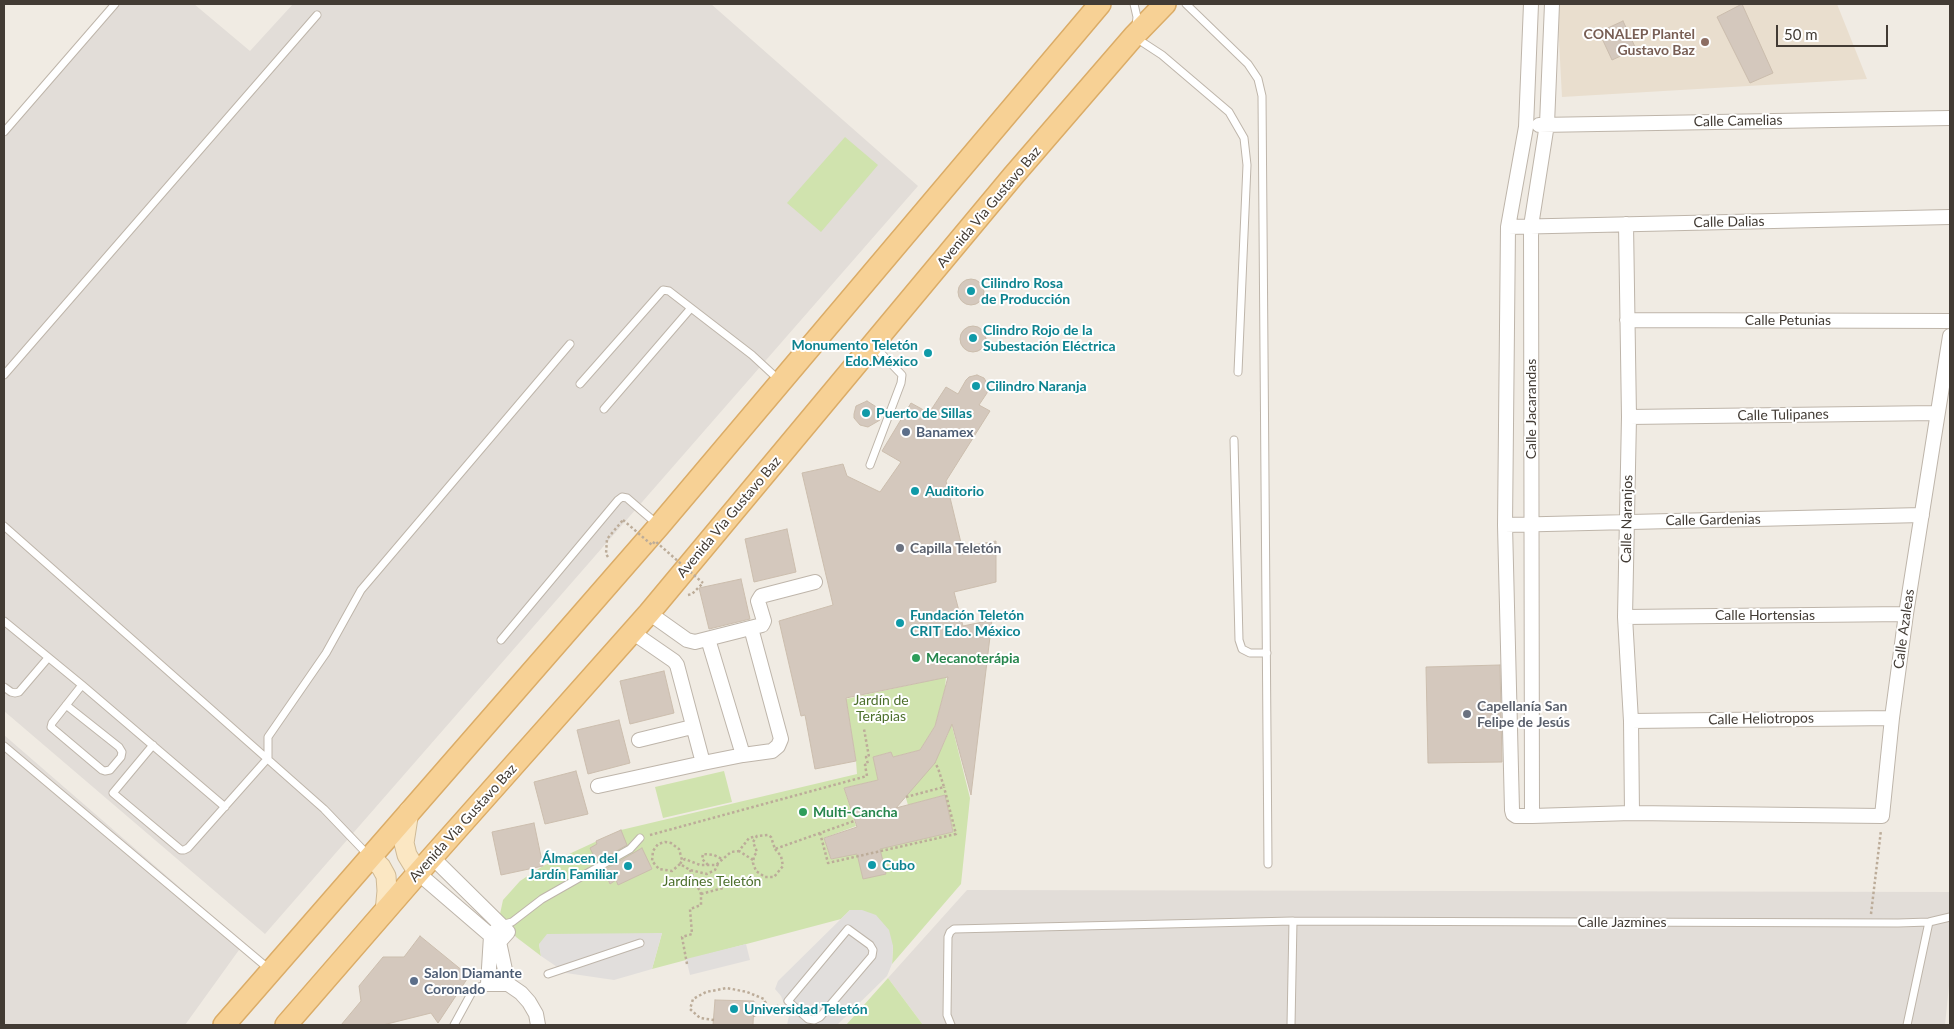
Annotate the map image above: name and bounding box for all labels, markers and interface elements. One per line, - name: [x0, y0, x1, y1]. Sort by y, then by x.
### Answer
- scale bar: [1779, 15, 1892, 47]
- text: 50 m: [1784, 25, 1818, 43]
- place label: CONALEP Plantel Gustavo Baz: [1584, 26, 1695, 58]
- marker: CONALEP Plantel Gustavo Baz: [1699, 36, 1711, 48]
- street label: Calle Camelias: [1693, 112, 1783, 130]
- street label: Avenida Via Gustavo Baz: [933, 143, 1045, 271]
- street label: Calle Dalias: [1693, 213, 1765, 231]
- place label: Cilindro Rosa de Producción: [981, 275, 1070, 308]
- marker: Cilindro Rosa de Producción: [965, 285, 977, 297]
- street label: Calle Petunias: [1745, 312, 1831, 328]
- place label: Clindro Rojo de la Subestación Eléctrica: [983, 322, 1116, 354]
- marker: Clindro Rojo de la Subestación Eléctrica: [967, 332, 979, 344]
- place label: Monumento Teletón Edo.México: [791, 337, 918, 370]
- marker: Monumento Teletón Edo.México: [922, 347, 934, 359]
- street label: Calle Jacarandas: [1523, 359, 1539, 459]
- place label: Cilindro Naranja: [986, 378, 1087, 394]
- marker: Cilindro Naranja: [970, 380, 982, 392]
- place label: Puerto de Sillas: [876, 405, 972, 421]
- street label: Calle Tulipanes: [1737, 406, 1829, 424]
- marker: Puerto de Sillas: [860, 407, 872, 419]
- place label: Banamex: [916, 424, 974, 440]
- marker: Banamex: [900, 426, 912, 438]
- street label: Avenida Via Gustavo Baz: [673, 453, 785, 581]
- street label: Calle Naranjos: [1618, 475, 1636, 563]
- place label: Auditorio: [925, 483, 984, 499]
- marker: Auditorio: [909, 485, 921, 497]
- street label: Calle Gardenias: [1665, 511, 1761, 529]
- place label: Capilla Teletón: [910, 540, 1002, 556]
- marker: Capilla Teletón: [894, 542, 906, 554]
- street label: Calle Azaleas: [1890, 588, 1918, 670]
- place label: Fundación Teletón CRIT Edo. México: [910, 607, 1024, 640]
- street label: Calle Hortensias: [1715, 607, 1815, 623]
- marker: Fundación Teletón CRIT Edo. México: [894, 617, 906, 629]
- place label: Mecanoterápia: [926, 650, 1020, 666]
- marker: Mecanoterápia: [910, 652, 922, 664]
- park label: Jardín de Terápias: [853, 692, 909, 724]
- place label: Capellanía San Felipe de Jesús: [1477, 698, 1570, 730]
- marker: Capellanía San Felipe de Jesús: [1461, 708, 1473, 720]
- street label: Calle Heliotropos: [1708, 710, 1814, 728]
- street label: Avenida Via Gustavo Baz: [406, 761, 520, 885]
- place label: Multi-Cancha: [813, 804, 898, 820]
- marker: Multi-Cancha: [797, 806, 809, 818]
- place label: Álmacen del Jardín Familiar: [529, 850, 618, 882]
- place label: Cubo: [882, 857, 915, 873]
- marker: Cubo: [866, 859, 878, 871]
- marker: Álmacen del Jardín Familiar: [622, 860, 634, 872]
- park label: Jardínes Teletón: [663, 873, 761, 889]
- street label: Calle Jazmines: [1578, 914, 1666, 930]
- place label: Salon Diamante Coronado: [424, 965, 522, 998]
- marker: Salon Diamante Coronado: [408, 975, 420, 987]
- place label: Universidad Teletón: [744, 1001, 868, 1017]
- marker: Universidad Teletón: [728, 1003, 740, 1015]

